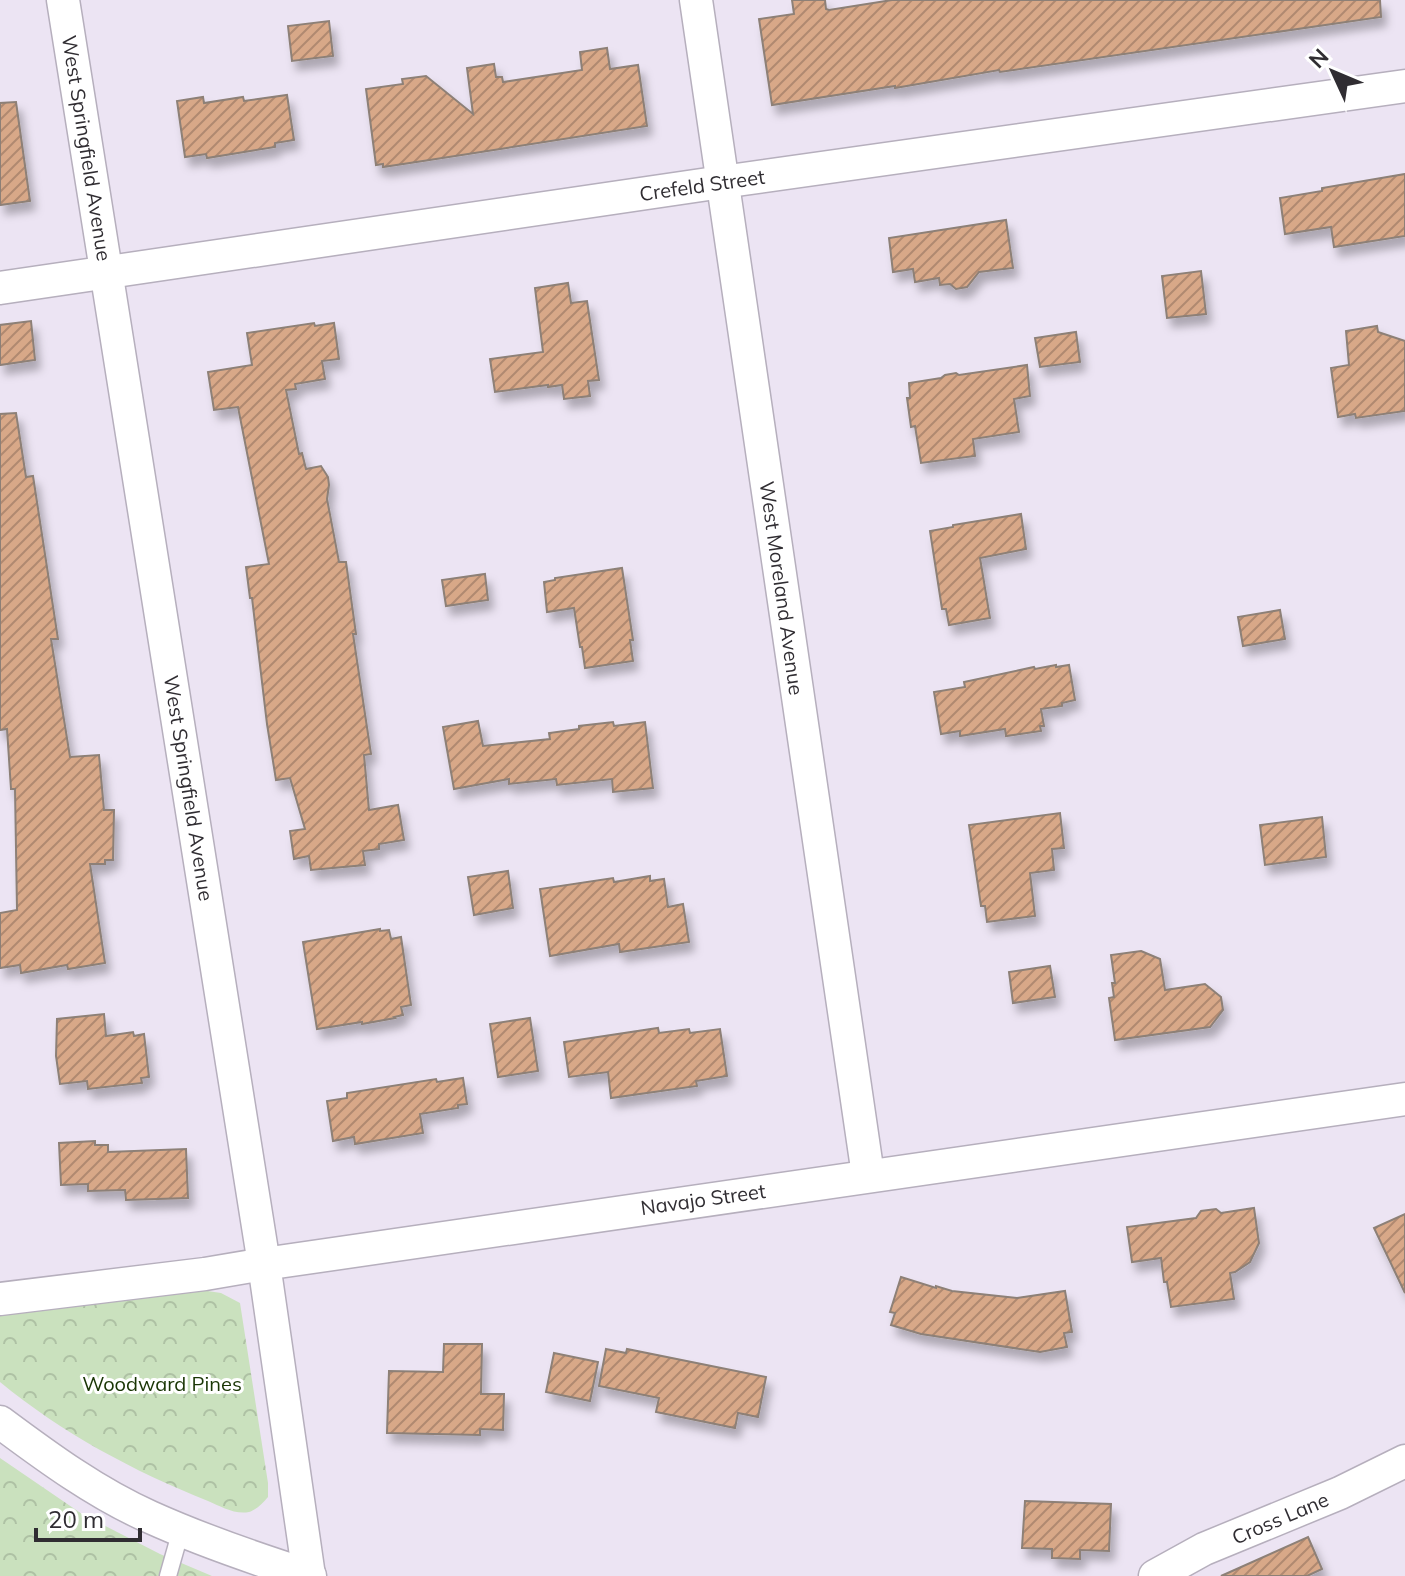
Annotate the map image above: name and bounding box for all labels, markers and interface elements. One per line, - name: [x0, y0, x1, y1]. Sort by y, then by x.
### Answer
- north arrow: [1293, 32, 1373, 112]
- street label: West Springfield Avenue: [57, 33, 117, 263]
- text: N: [1303, 42, 1334, 74]
- street label: Crefeld Street: [638, 164, 766, 206]
- street label: West Moreland Avenue: [755, 479, 809, 697]
- street label: West Springfield Avenue: [159, 673, 219, 903]
- street label: Navajo Street: [639, 1178, 767, 1220]
- park label: Woodward Pines: [82, 1371, 242, 1396]
- street label: Cross Lane: [1228, 1486, 1332, 1550]
- scale bar: [36, 1492, 140, 1542]
- text: 20 m: [48, 1504, 104, 1534]

